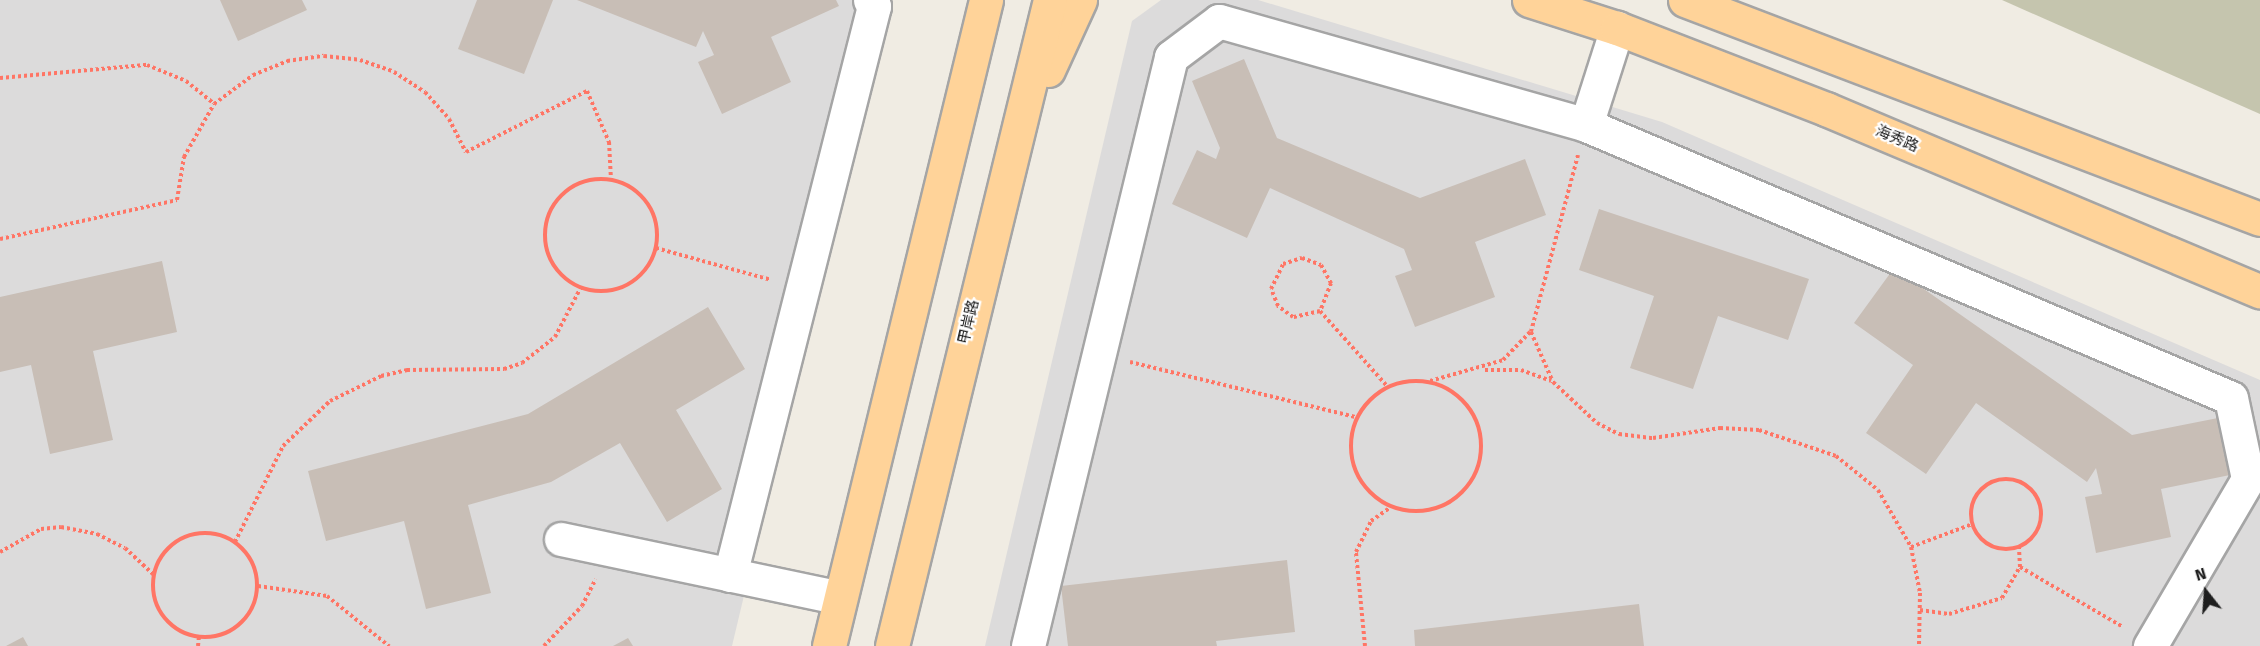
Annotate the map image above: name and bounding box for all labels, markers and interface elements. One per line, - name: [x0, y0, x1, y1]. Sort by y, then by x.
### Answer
- street label: 海秀路: [1873, 122, 1921, 156]
- street label: 甲岸路: [955, 298, 983, 346]
- north arrow: [2176, 562, 2236, 622]
- text: N: [2193, 564, 2208, 585]

